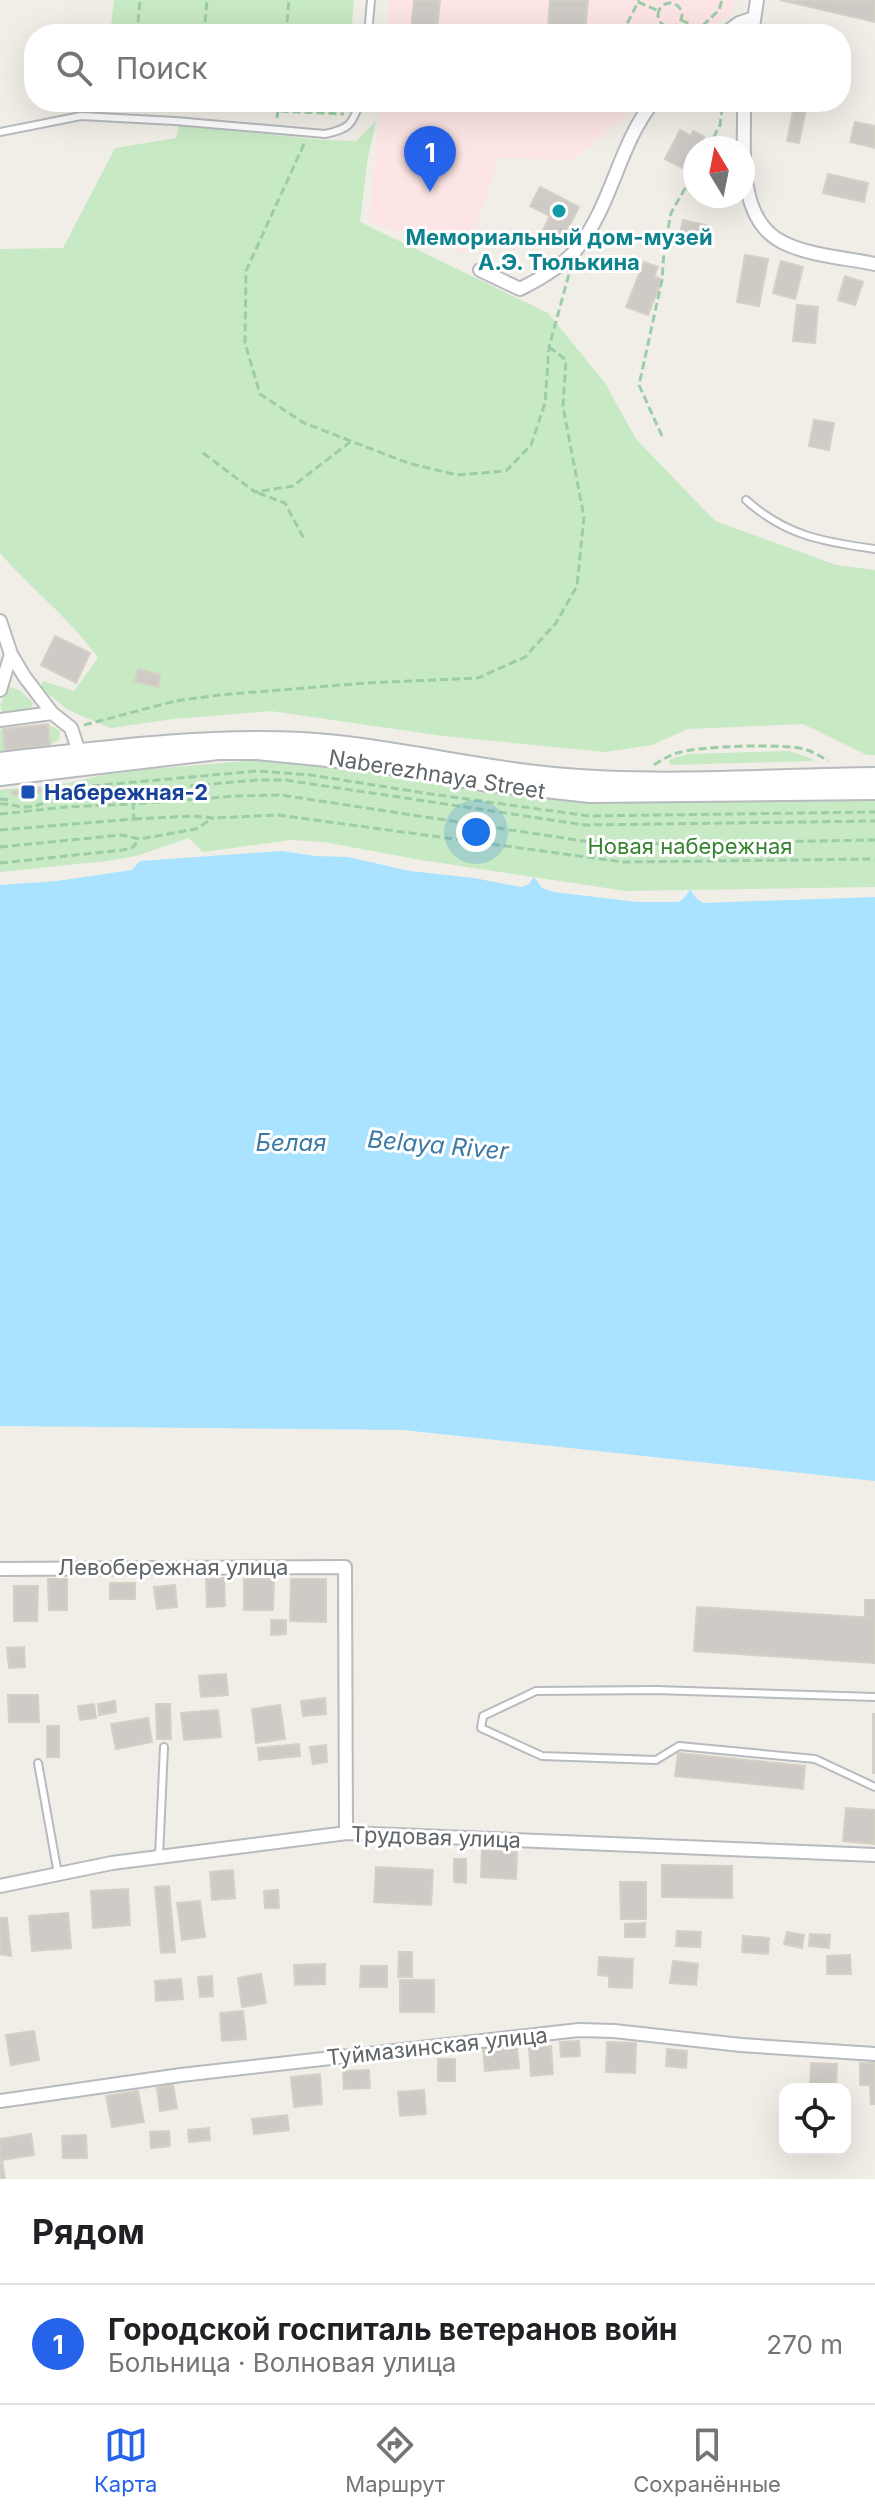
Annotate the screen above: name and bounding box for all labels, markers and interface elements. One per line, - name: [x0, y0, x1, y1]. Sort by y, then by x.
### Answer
- search box: [24, 24, 851, 112]
- icon: search: [52, 46, 96, 90]
- text: Поиск: [116, 50, 207, 86]
- pin: 1: [404, 126, 456, 192]
- north arrow: [683, 136, 755, 208]
- marker: Мемориальный дом-музей А.Э. Тюлькина: [550, 202, 568, 220]
- place label: Мемориальный дом-музей А.Э. Тюлькина: [405, 224, 713, 275]
- street label: Naberezhnaya Street: [327, 744, 547, 804]
- place label: Набережная-2: [44, 779, 208, 805]
- marker: Набережная-2: [19, 783, 37, 801]
- your location: [456, 812, 496, 852]
- park label: Новая набережная: [587, 833, 793, 859]
- water label: Belaya River: [366, 1124, 511, 1166]
- water label: Белая: [255, 1128, 327, 1157]
- street label: Левобережная улица: [58, 1554, 288, 1580]
- street label: Трудовая улица: [351, 1821, 521, 1853]
- street label: Туймазинская улица: [325, 2021, 549, 2071]
- map controls: [779, 2083, 851, 2155]
- button: locate: [779, 2083, 851, 2155]
- text: Рядом: [32, 2211, 145, 2252]
- text: Городской госпиталь ветеранов войн: [108, 2311, 678, 2347]
- text: 1: [52, 2329, 64, 2360]
- text: 270 m: [766, 2329, 843, 2360]
- text: Больница · Волновая улица: [108, 2347, 456, 2378]
- tab: Карта: [94, 2423, 157, 2497]
- tab: Маршрут: [345, 2423, 445, 2497]
- tab: Сохранённые: [633, 2423, 781, 2497]

